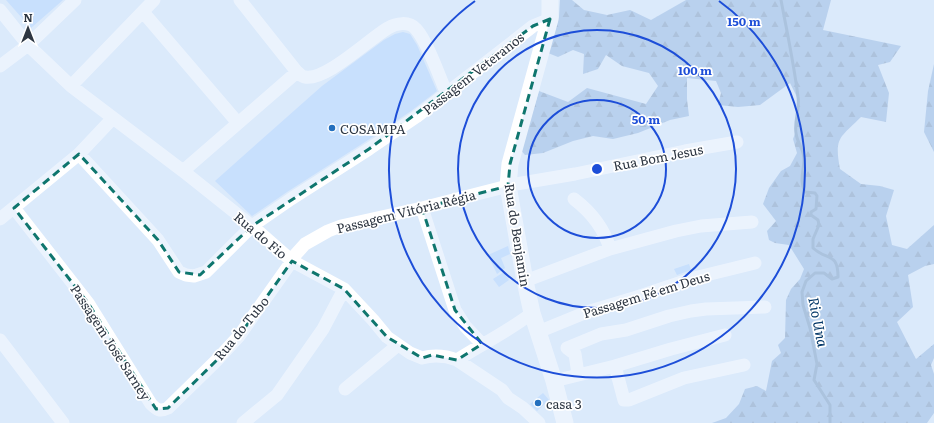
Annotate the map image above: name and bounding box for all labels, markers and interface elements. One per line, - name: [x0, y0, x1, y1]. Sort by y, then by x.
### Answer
- north arrow: [8, 8, 48, 48]
- text: N: [23, 9, 33, 25]
- text: 150 m: [727, 12, 761, 30]
- street label: Passagem Veteranos: [418, 27, 528, 119]
- text: 100 m: [678, 61, 712, 79]
- text: 50 m: [632, 110, 660, 128]
- place label: COSAMPA: [340, 119, 406, 138]
- marker: COSAMPA: [327, 123, 337, 133]
- street label: Rua Bom Jesus: [611, 139, 705, 175]
- centre of rings: [590, 162, 604, 176]
- street label: Rua do Benjamin: [500, 182, 536, 289]
- street label: Passagem Vitória Régia: [334, 185, 478, 237]
- street label: Rua do Fio: [230, 207, 292, 263]
- street label: Passagem Fé em Deus: [580, 266, 712, 322]
- street label: Passagem José Sarney: [66, 280, 156, 404]
- street label: Rua do Tubo: [209, 292, 273, 364]
- water label: Rio Una: [804, 295, 834, 349]
- place label: casa 3: [546, 394, 582, 413]
- marker: casa 3: [533, 398, 543, 408]

